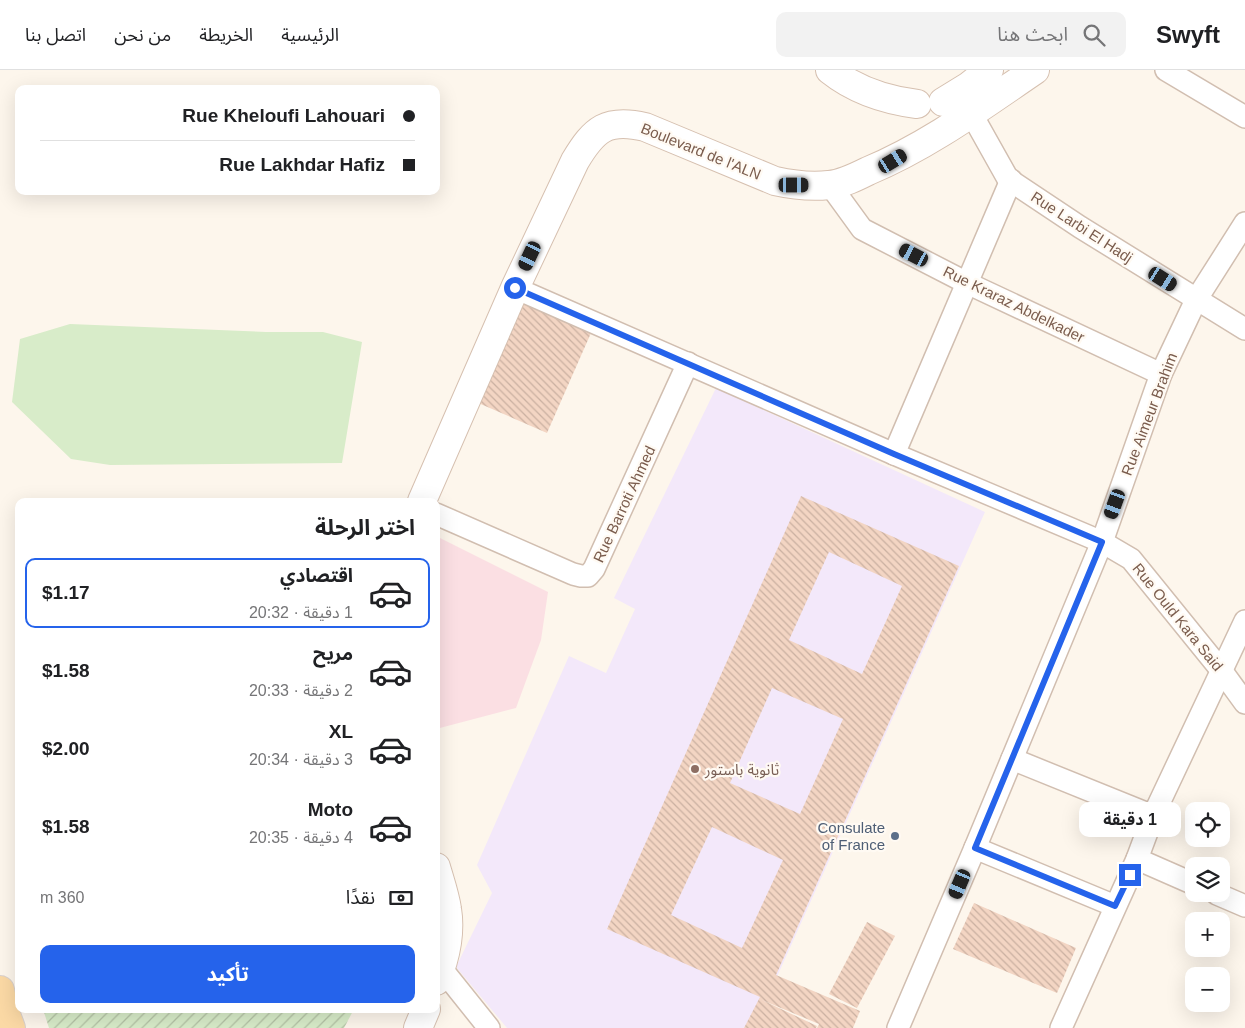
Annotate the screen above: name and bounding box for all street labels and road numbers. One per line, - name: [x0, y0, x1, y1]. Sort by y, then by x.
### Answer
- street label: Boulevard de l'ALN: [638, 119, 764, 183]
- street label: Rue Larbi El Hadj: [1028, 188, 1136, 266]
- street label: Rue Kraraz Abdelkader: [941, 262, 1087, 346]
- street label: Rue Aimeur Brahim: [1118, 350, 1180, 478]
- street label: Rue Barroti Ahmed: [590, 443, 658, 565]
- street label: Rue Ould Kara Said: [1129, 560, 1227, 674]

